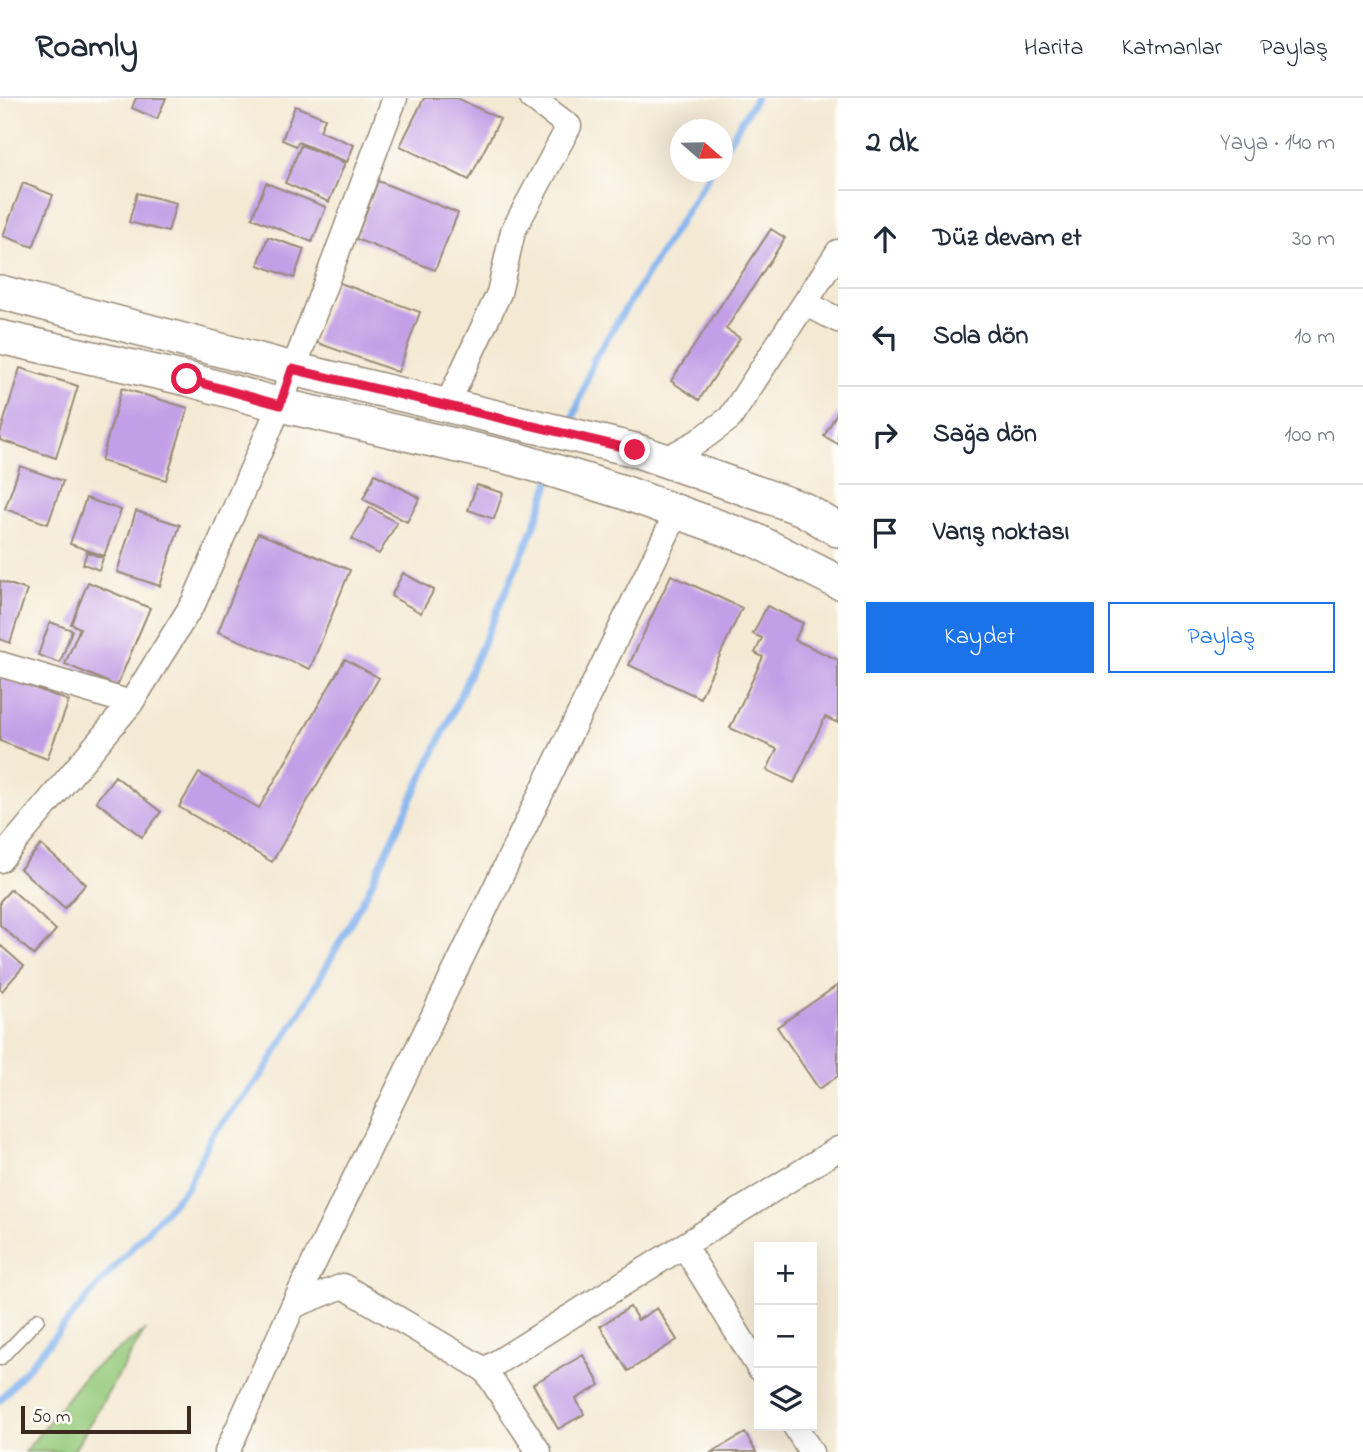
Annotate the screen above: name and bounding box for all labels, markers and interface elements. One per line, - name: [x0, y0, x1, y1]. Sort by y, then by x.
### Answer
- text: Roamly: [35, 24, 138, 72]
- text: Harita: [1024, 31, 1084, 66]
- text: Katmanlar: [1122, 31, 1222, 66]
- text: Paylaş: [1260, 31, 1328, 66]
- north arrow: [670, 119, 733, 182]
- text: 2 dk: [866, 122, 918, 166]
- text: Yaya · 140 m: [1220, 127, 1335, 160]
- icon: ahead: [866, 220, 904, 258]
- text: Düz devam et: [933, 220, 1082, 258]
- text: 30 m: [1292, 223, 1335, 256]
- icon: left: [866, 318, 904, 356]
- text: Sola dön: [933, 318, 1028, 356]
- text: 10 m: [1294, 321, 1335, 354]
- route start: [171, 363, 202, 394]
- icon: right: [866, 416, 904, 454]
- text: Sağa dön: [933, 416, 1037, 454]
- text: 100 m: [1284, 419, 1335, 452]
- route end: [619, 434, 650, 465]
- icon: arrive: [866, 514, 904, 552]
- text: Varış noktası: [933, 514, 1069, 552]
- button: Kaydet: [866, 602, 1094, 673]
- button: Paylaş: [1108, 602, 1335, 673]
- map controls: [754, 1242, 817, 1431]
- button: +: [754, 1242, 817, 1305]
- button: −: [754, 1305, 817, 1368]
- button: layers: [754, 1368, 817, 1431]
- scale bar: [21, 1403, 191, 1435]
- text: 50 m: [32, 1404, 71, 1431]

